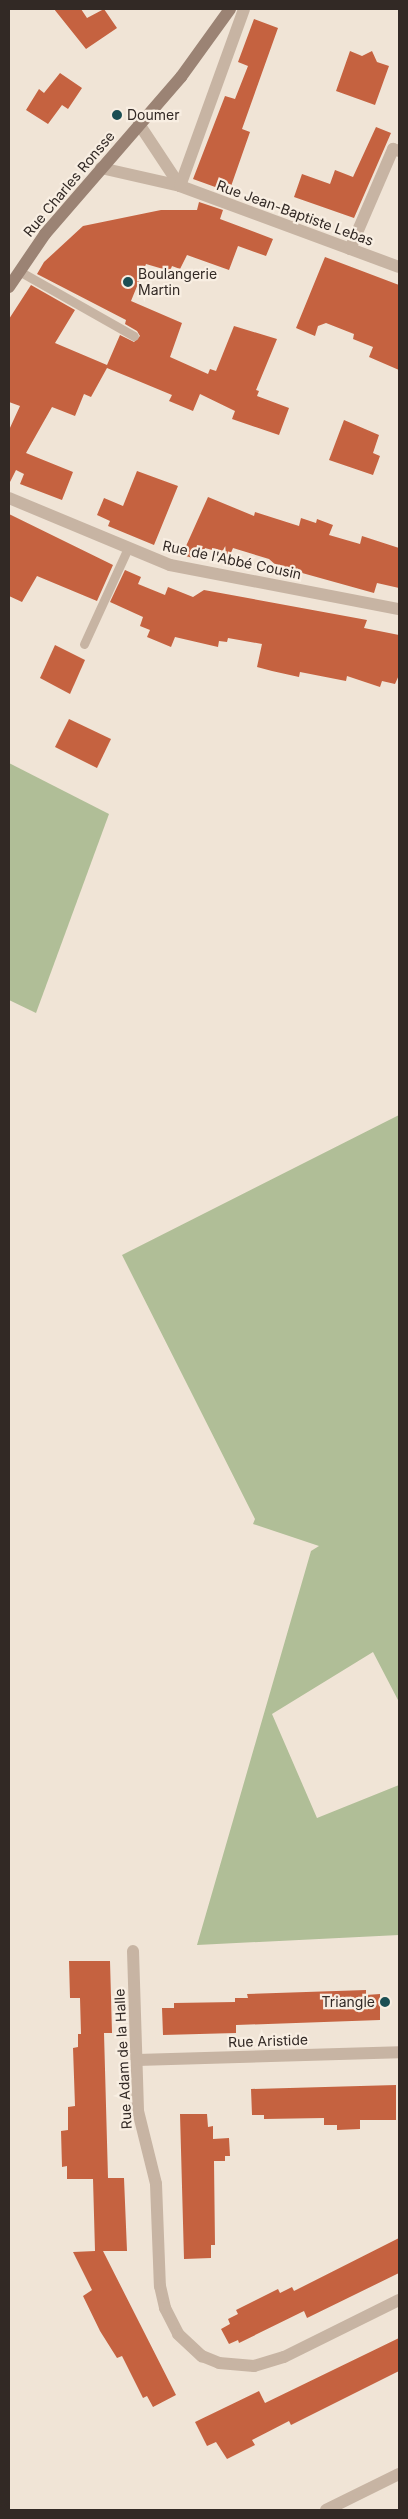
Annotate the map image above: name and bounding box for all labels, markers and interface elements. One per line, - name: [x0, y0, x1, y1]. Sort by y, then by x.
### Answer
- place label: Doumer: [127, 107, 179, 123]
- marker: Doumer: [111, 109, 123, 121]
- street label: Rue Charles Ronsse: [20, 128, 118, 240]
- street label: Rue Jean-Baptiste Lebas: [214, 177, 376, 249]
- place label: Boulangerie Martin: [138, 266, 217, 298]
- marker: Boulangerie Martin: [122, 276, 134, 288]
- street label: Rue de l'Abbé Cousin: [161, 537, 303, 583]
- street label: Rue Adam de la Halle: [111, 1988, 135, 2130]
- place label: Triangle: [322, 1994, 375, 2010]
- marker: Triangle: [379, 1996, 391, 2008]
- street label: Rue Aristide: [228, 2031, 308, 2051]

